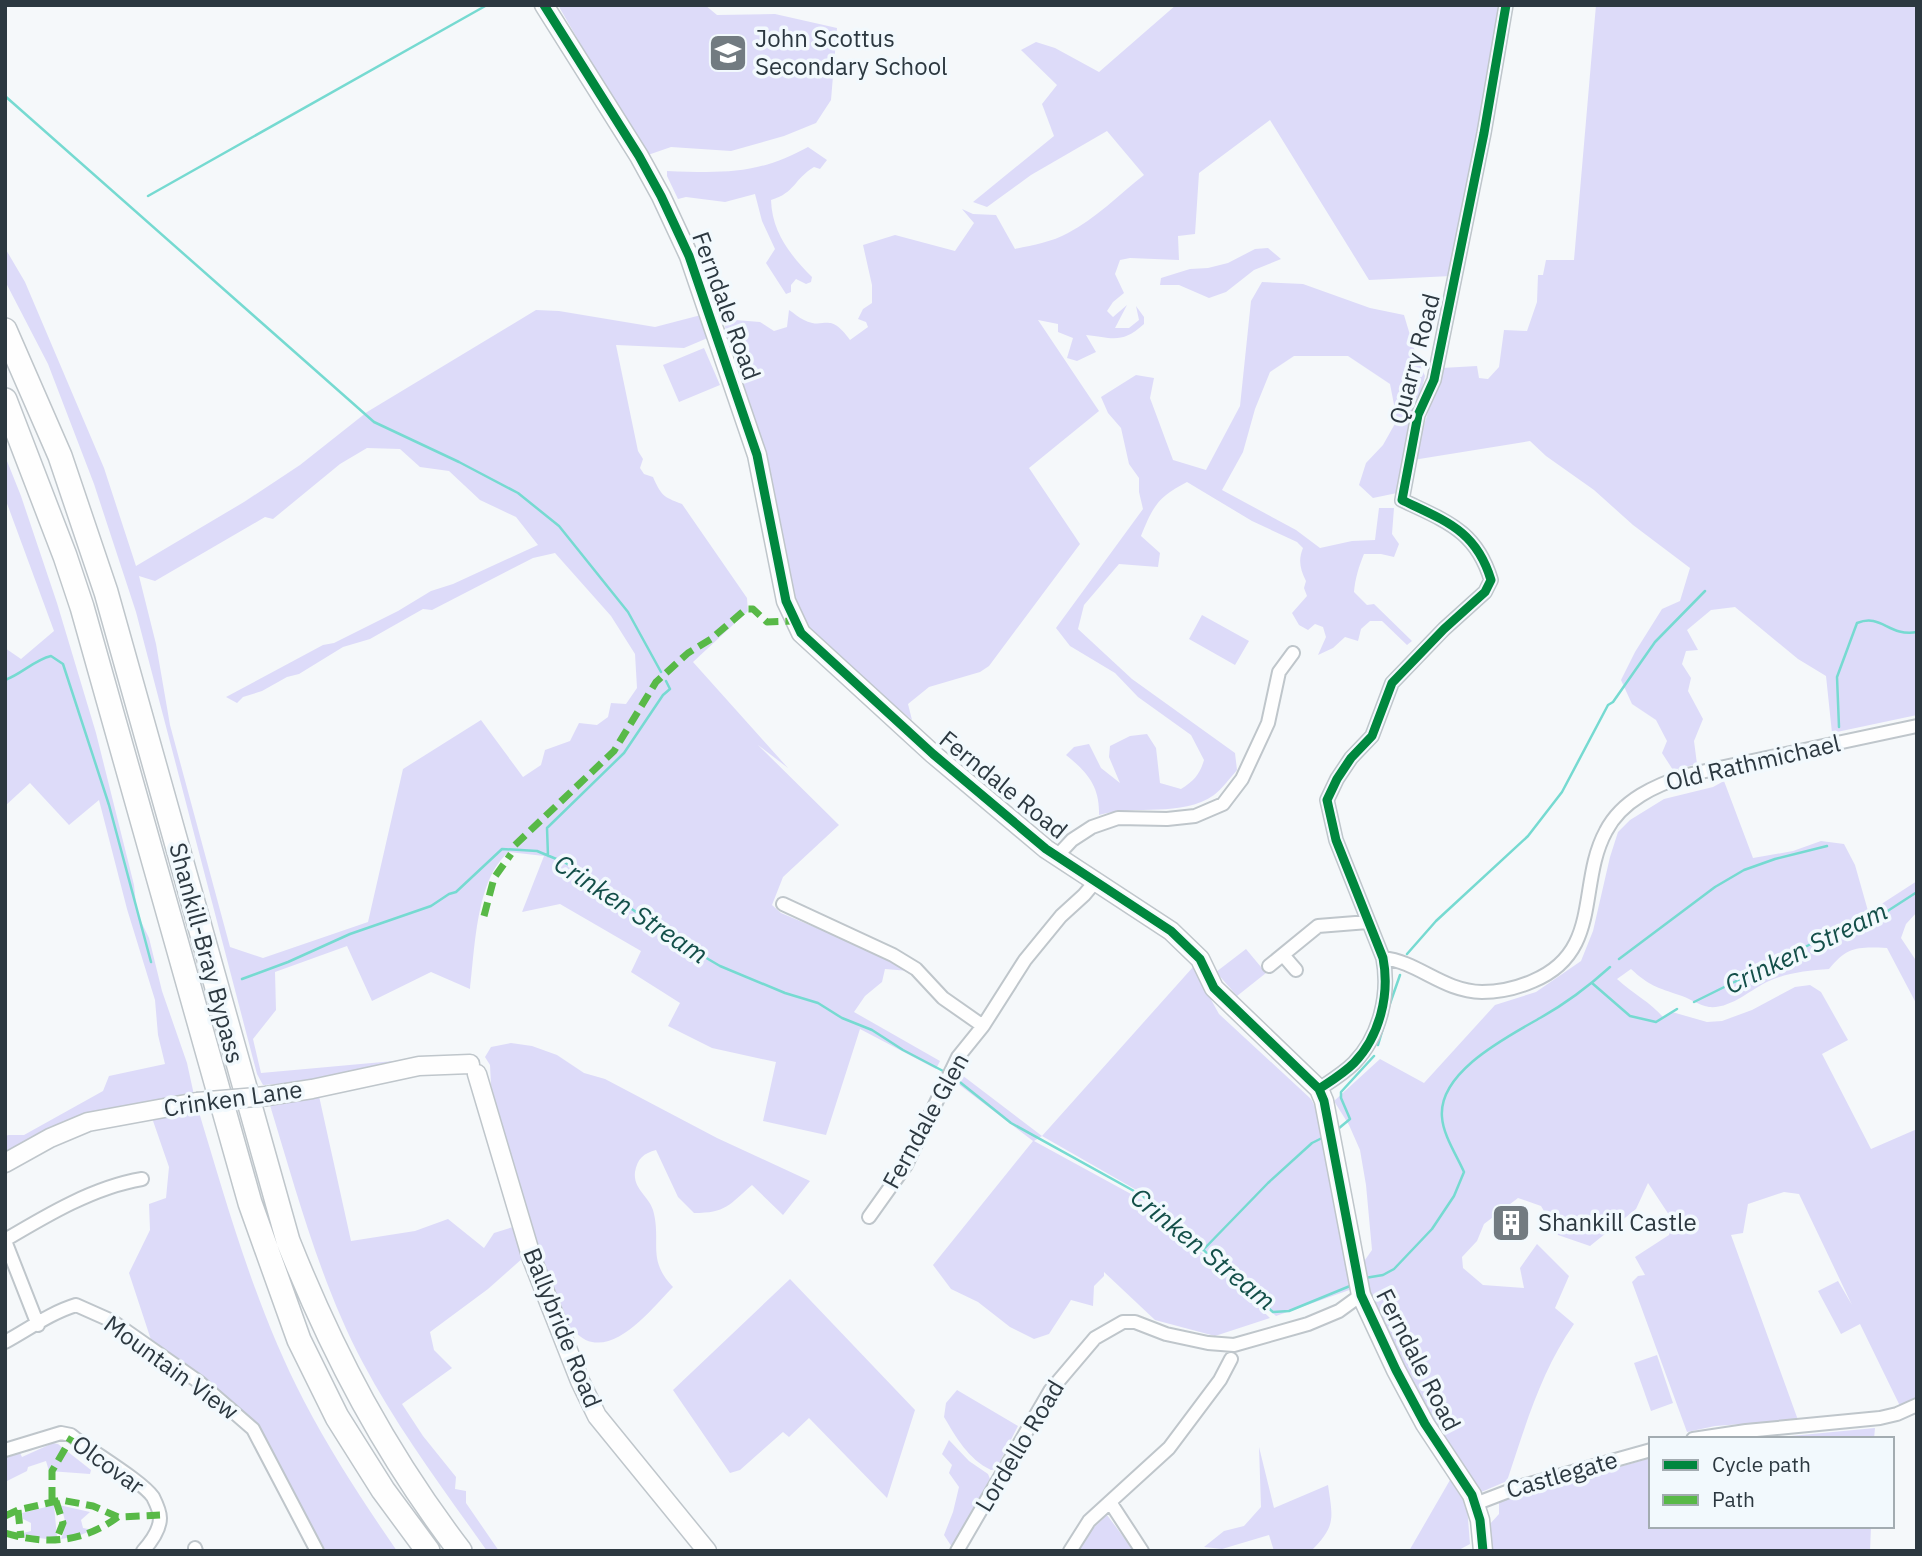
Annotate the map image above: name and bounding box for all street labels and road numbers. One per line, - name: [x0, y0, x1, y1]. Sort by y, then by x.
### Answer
- street label: Ferndale Road: [685, 227, 769, 384]
- street label: Quarry Road: [1381, 290, 1447, 428]
- street label: Ferndale Road: [933, 723, 1074, 846]
- street label: Old Rathmichael: [1662, 726, 1843, 798]
- street label: Shankill-Bray Bypass: [162, 839, 252, 1067]
- street label: Ferndale Glen: [875, 1047, 976, 1194]
- street label: Crinken Lane: [161, 1072, 304, 1124]
- street label: Ballybride Road: [516, 1243, 610, 1412]
- street label: Ferndale Road: [1369, 1283, 1468, 1436]
- street label: Mountain View: [98, 1308, 245, 1427]
- street label: Lordello Road: [967, 1374, 1071, 1517]
- street label: Olcovar: [66, 1427, 151, 1501]
- street label: Castlegate: [1502, 1443, 1621, 1505]

